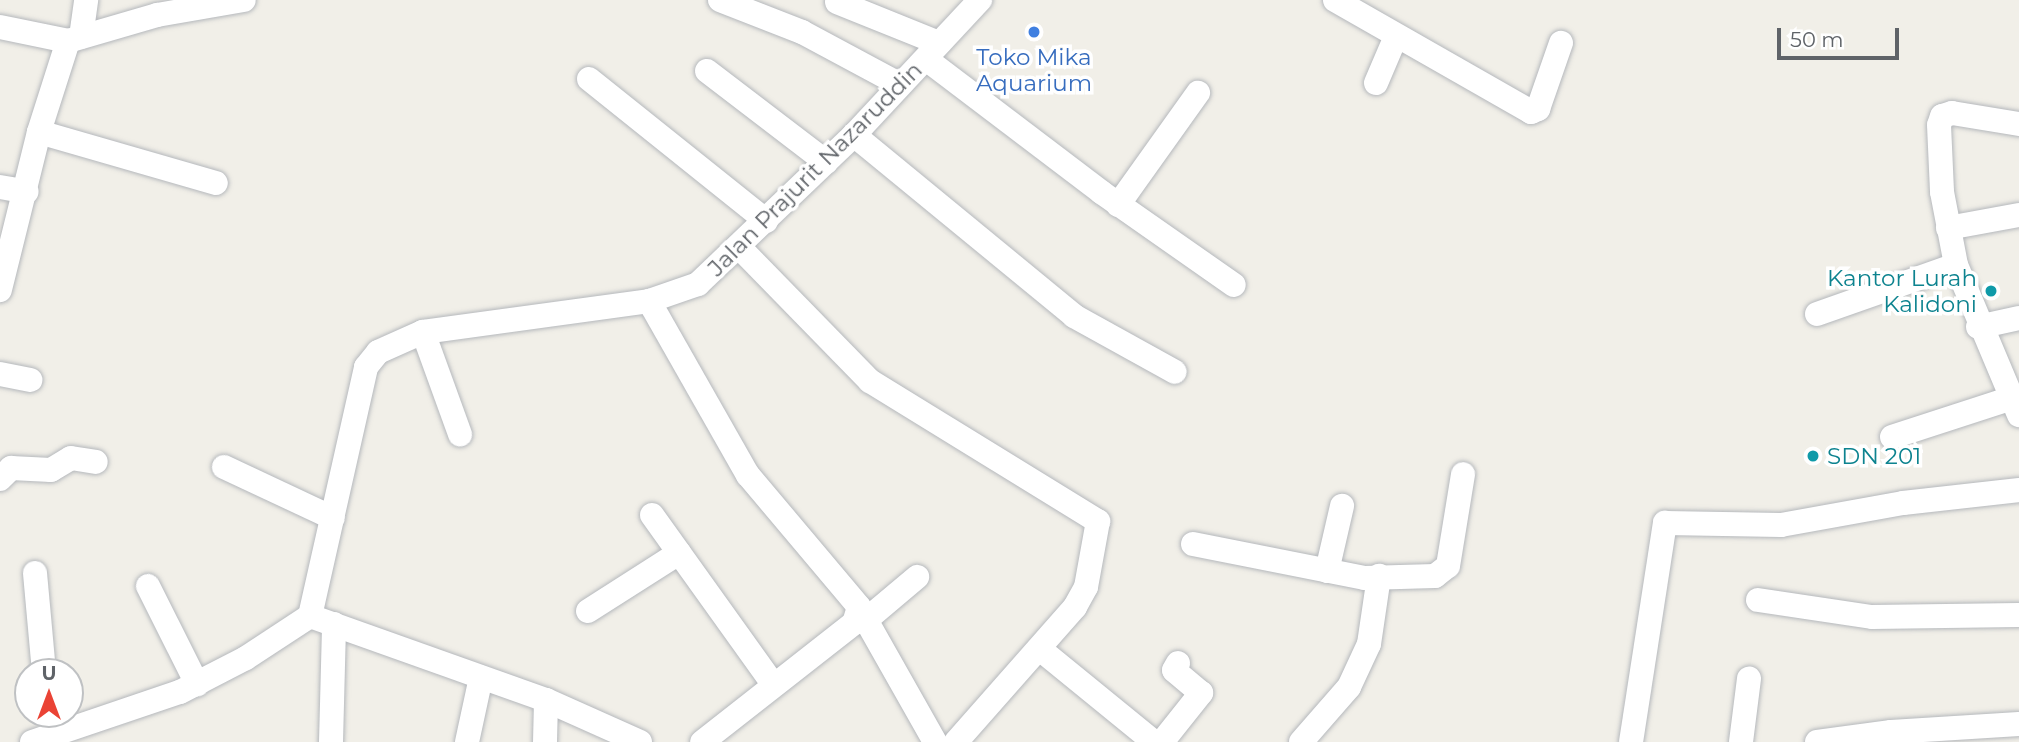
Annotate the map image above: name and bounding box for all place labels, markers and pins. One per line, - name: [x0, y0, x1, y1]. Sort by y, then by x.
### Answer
- marker: Toko Mika Aquarium: [1026, 24, 1042, 40]
- place label: Toko Mika Aquarium: [976, 43, 1092, 97]
- place label: Kantor Lurah Kalidoni: [1827, 264, 1977, 318]
- marker: Kantor Lurah Kalidoni: [1983, 283, 1999, 299]
- place label: SDN 201: [1827, 442, 1921, 470]
- marker: SDN 201: [1805, 448, 1821, 464]

